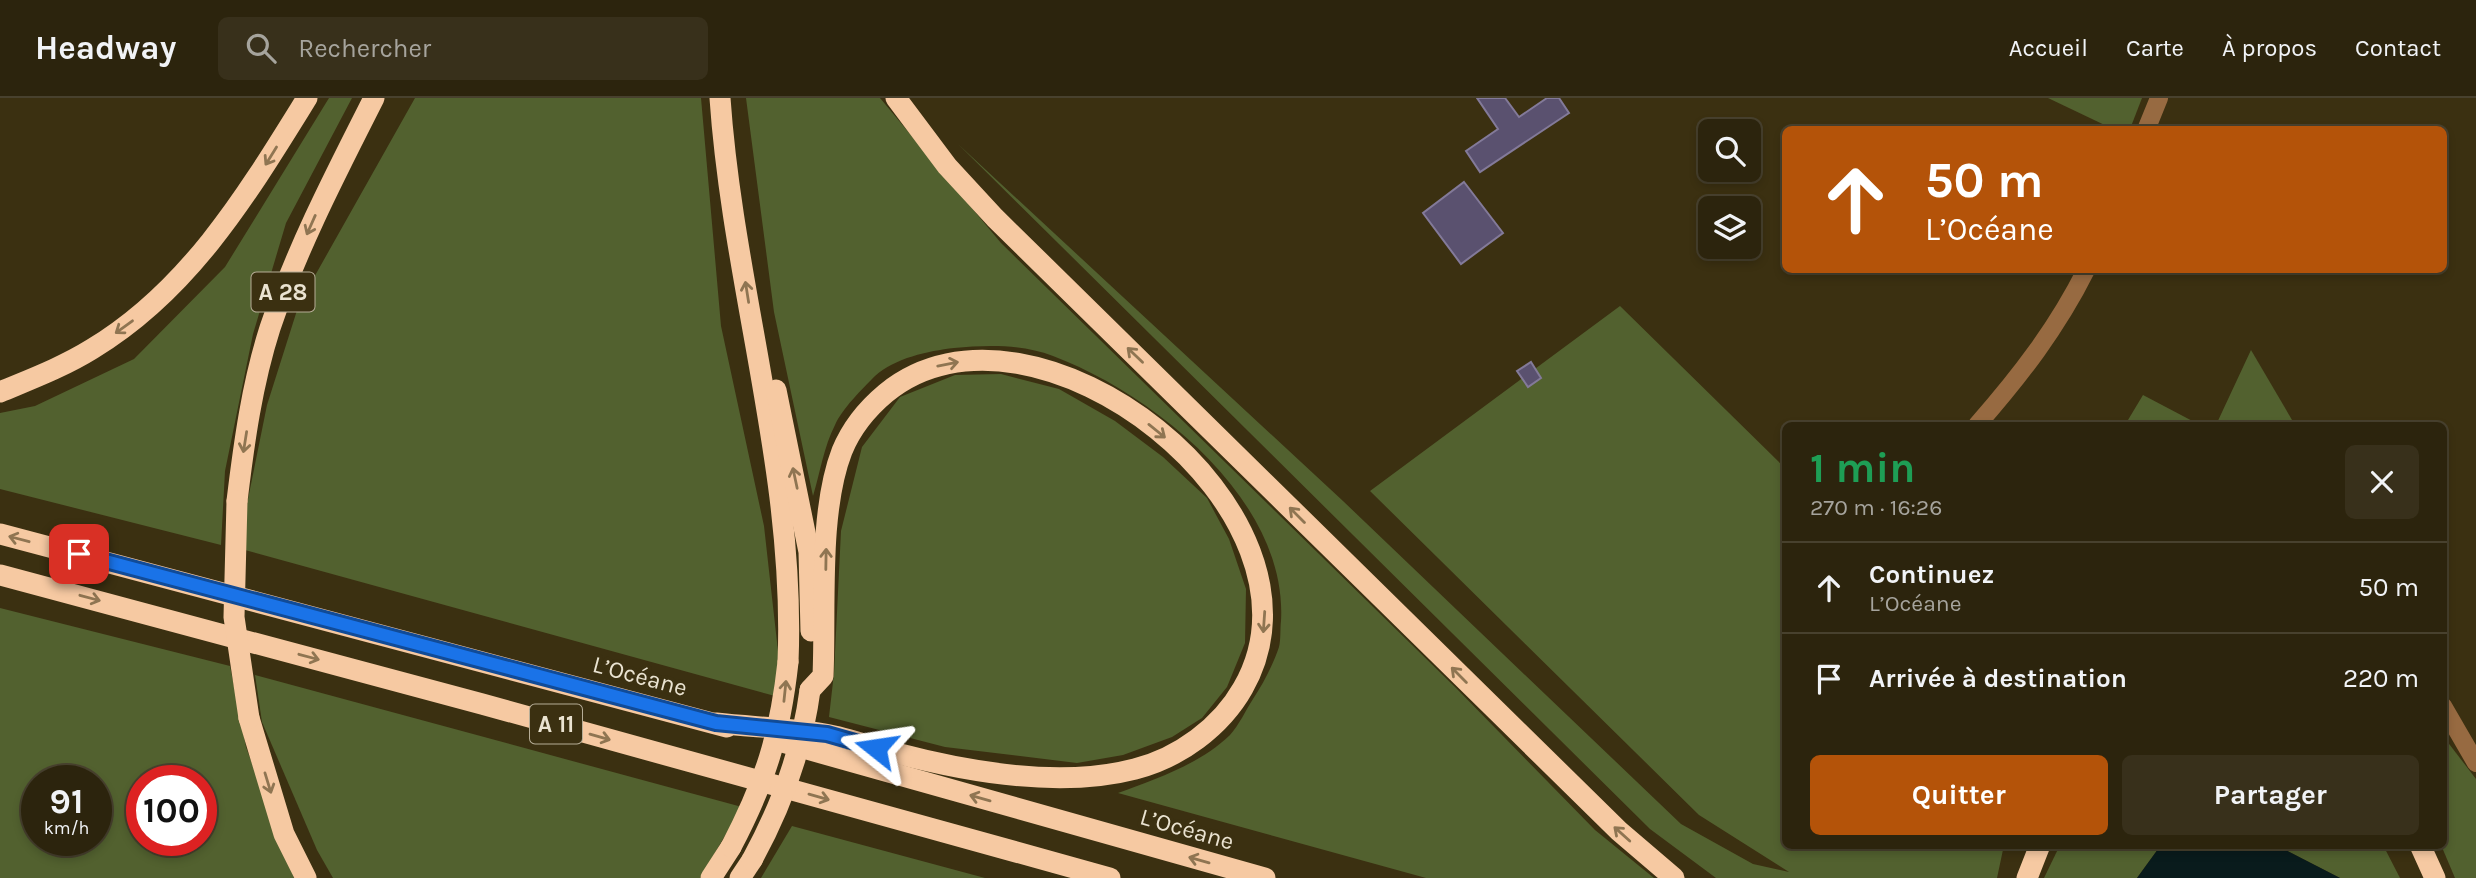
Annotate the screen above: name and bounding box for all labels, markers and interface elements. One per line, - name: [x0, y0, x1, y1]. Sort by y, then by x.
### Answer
- search box: [218, 17, 708, 80]
- text: Headway: [35, 29, 176, 67]
- icon: search: [242, 29, 280, 67]
- text: Rechercher: [298, 33, 431, 64]
- text: Accueil: [2009, 34, 2088, 62]
- text: Carte: [2126, 34, 2184, 62]
- text: À propos: [2222, 34, 2317, 62]
- text: Contact: [2355, 34, 2441, 62]
- map controls: [1698, 119, 1761, 259]
- button: search: [1698, 119, 1761, 182]
- one-way arrow: [263, 146, 278, 165]
- text: 50 m: [1925, 152, 2043, 209]
- icon: ahead: [1810, 154, 1901, 245]
- button: layers: [1698, 196, 1761, 259]
- text: L’Océane: [1925, 211, 2054, 248]
- one-way arrow: [304, 214, 317, 236]
- road number: A 28: [252, 272, 314, 312]
- one-way arrow: [740, 282, 753, 304]
- one-way arrow: [114, 319, 133, 334]
- one-way arrow: [1127, 347, 1144, 364]
- one-way arrow: [936, 357, 959, 370]
- one-way arrow: [1148, 423, 1166, 439]
- one-way arrow: [238, 430, 251, 453]
- text: 1 min: [1810, 443, 1915, 493]
- button: close: [2345, 445, 2419, 519]
- one-way arrow: [788, 467, 801, 490]
- text: 270 m · 16:26: [1810, 494, 1942, 521]
- one-way arrow: [1289, 506, 1306, 523]
- pin: [49, 524, 109, 584]
- one-way arrow: [8, 531, 30, 544]
- icon: arrive: [60, 535, 98, 573]
- one-way arrow: [820, 548, 833, 571]
- text: Continuez: [1869, 559, 1994, 590]
- icon: ahead: [1810, 569, 1848, 607]
- text: 50 m: [2358, 572, 2419, 603]
- text: L’Océane: [1869, 590, 1962, 617]
- one-way arrow: [78, 592, 101, 605]
- one-way arrow: [1257, 610, 1270, 633]
- street label: L’Océane: [590, 650, 690, 702]
- one-way arrow: [298, 651, 320, 664]
- icon: arrive: [1810, 660, 1848, 698]
- text: Arrivée à destination: [1869, 663, 2127, 694]
- text: 220 m: [2343, 663, 2419, 694]
- one-way arrow: [1450, 667, 1467, 684]
- one-way arrow: [779, 681, 792, 703]
- road number: A 11: [530, 704, 582, 744]
- position arrow: [839, 711, 913, 785]
- one-way arrow: [589, 731, 611, 744]
- button: Quitter: [1810, 755, 2108, 835]
- button: Partager: [2122, 755, 2419, 835]
- speed limit sign: 100: [126, 765, 217, 856]
- one-way arrow: [263, 772, 276, 794]
- text: 91: [50, 781, 83, 822]
- one-way arrow: [969, 791, 992, 804]
- one-way arrow: [808, 792, 830, 805]
- street label: L’Océane: [1137, 802, 1237, 856]
- text: km/h: [44, 817, 89, 839]
- one-way arrow: [1614, 825, 1631, 842]
- one-way arrow: [1188, 852, 1210, 865]

